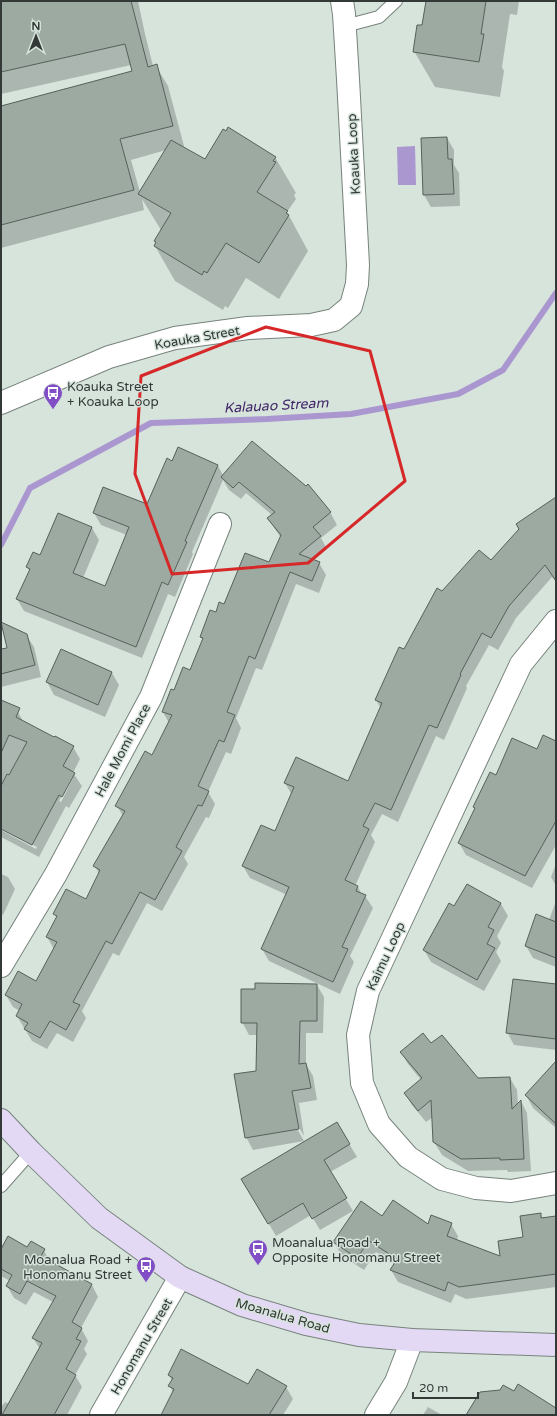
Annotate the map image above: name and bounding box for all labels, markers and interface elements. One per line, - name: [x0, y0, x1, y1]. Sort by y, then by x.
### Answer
- north arrow: [16, 16, 56, 56]
- text: N: [32, 20, 40, 33]
- street label: Koauka Loop: [344, 113, 364, 195]
- street label: Koauka Street: [153, 323, 241, 353]
- place label: Koauka Street + Koauka Loop: [67, 379, 159, 410]
- bus stop icon: Koauka Street + Koauka Loop: [42, 382, 64, 410]
- water label: Kalauao Stream: [223, 394, 330, 417]
- street label: Hale Momi Place: [92, 701, 154, 800]
- street label: Kaimu Loop: [363, 920, 409, 993]
- place label: Moanalua Road + Opposite Honomanu Street: [272, 1235, 441, 1266]
- bus stop icon: Moanalua Road + Opposite Honomanu Street: [247, 1238, 269, 1266]
- place label: Moanalua Road + Honomanu Street: [23, 1252, 132, 1283]
- bus stop icon: Moanalua Road + Honomanu Street: [135, 1255, 157, 1283]
- street label: Honomanu Street: [108, 1295, 176, 1398]
- street label: Moanalua Road: [234, 1295, 332, 1337]
- scale bar: [413, 1374, 478, 1400]
- text: 20 m: [419, 1381, 448, 1395]

